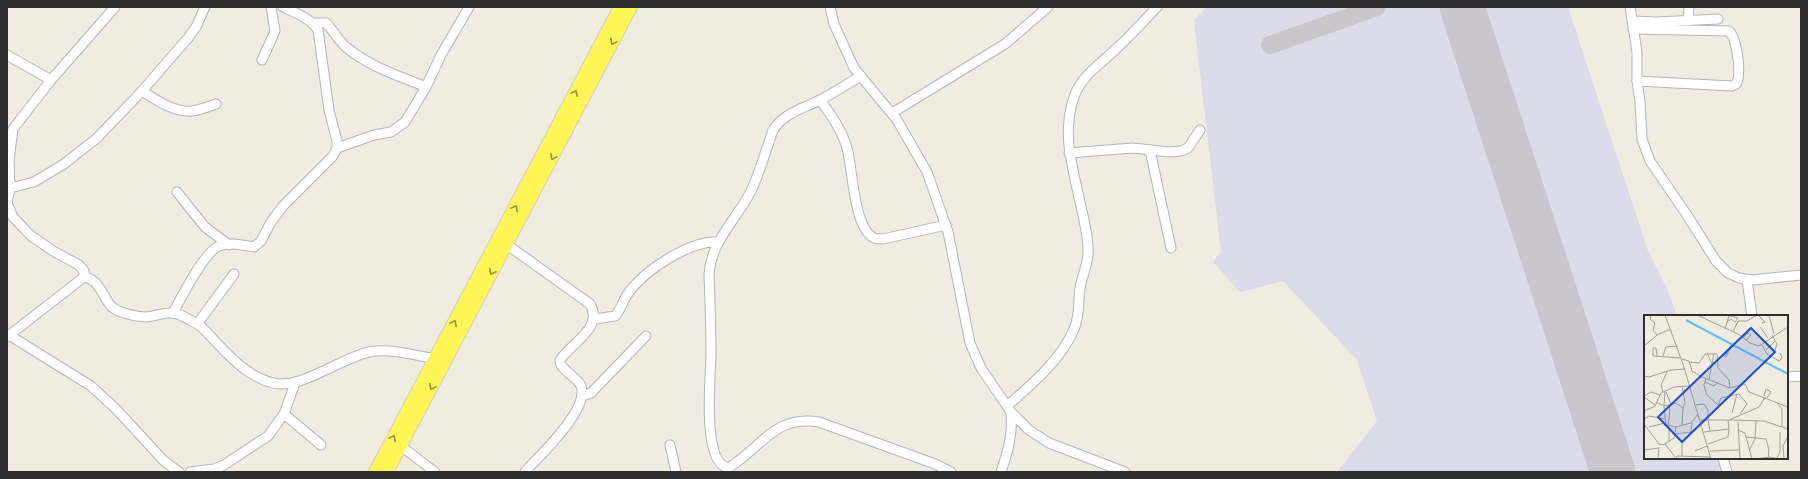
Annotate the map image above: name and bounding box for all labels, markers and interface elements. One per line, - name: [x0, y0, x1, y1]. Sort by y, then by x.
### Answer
- one-way arrow: [610, 38, 618, 45]
- one-way arrow: [571, 89, 578, 97]
- one-way arrow: [550, 153, 557, 160]
- one-way arrow: [510, 205, 518, 212]
- one-way arrow: [489, 268, 497, 275]
- inset map: [1644, 315, 1788, 459]
- one-way arrow: [450, 320, 457, 327]
- one-way arrow: [429, 383, 437, 390]
- one-way arrow: [389, 434, 396, 442]

